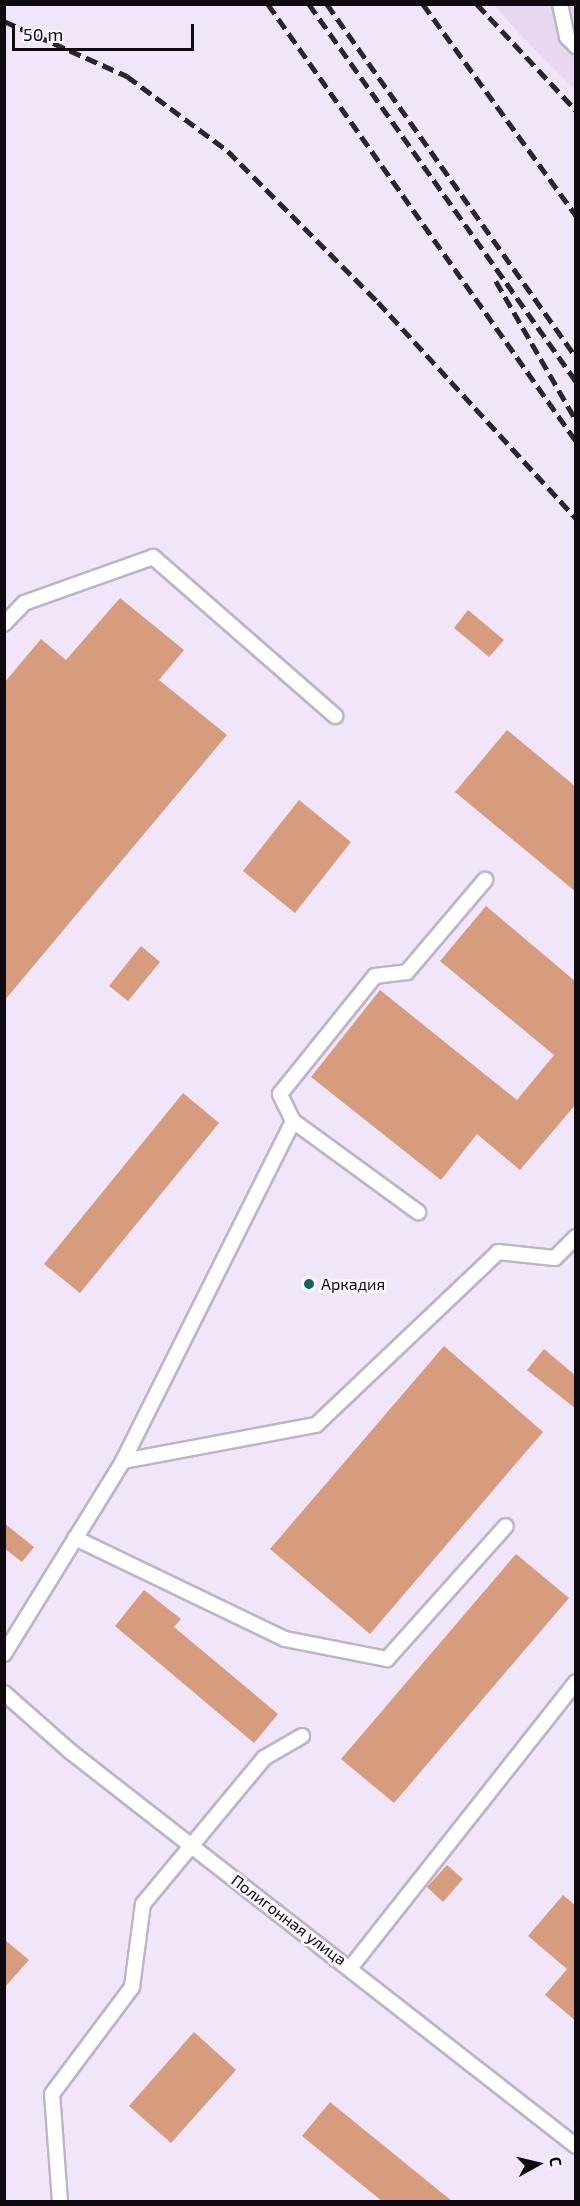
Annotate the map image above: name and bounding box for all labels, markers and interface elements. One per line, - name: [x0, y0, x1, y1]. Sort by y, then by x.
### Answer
- scale bar: [15, 12, 196, 50]
- text: 50 m: [23, 23, 63, 45]
- place label: Аркадия: [321, 1274, 385, 1294]
- marker: Аркадия: [302, 1277, 316, 1291]
- street label: Полигонная улица: [228, 1871, 350, 1969]
- north arrow: [508, 2134, 568, 2194]
- text: С: [546, 2155, 566, 2167]

